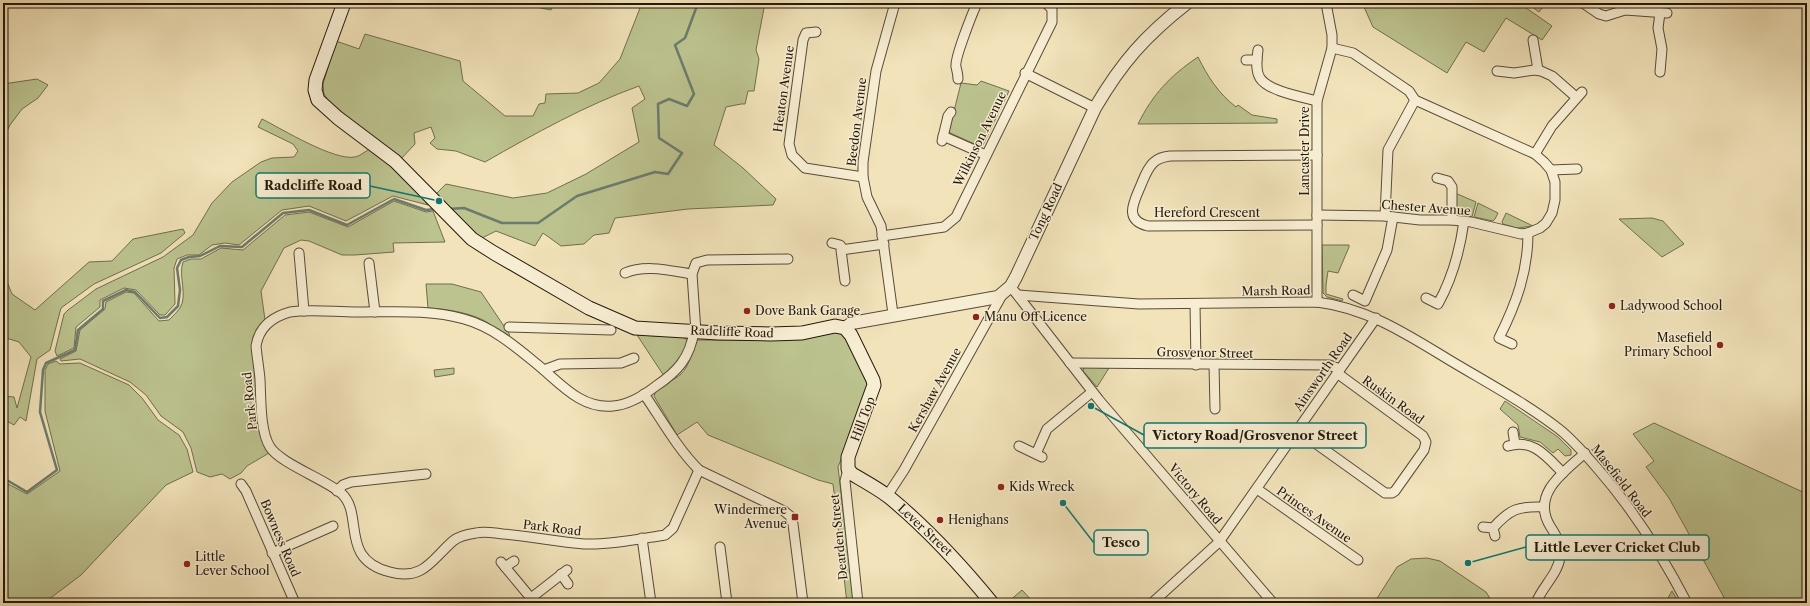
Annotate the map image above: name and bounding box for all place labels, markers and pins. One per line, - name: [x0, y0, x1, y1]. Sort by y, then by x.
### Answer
- callout: Radcliffe Road: [256, 173, 370, 198]
- place label: Ladywood School: [1620, 298, 1723, 313]
- marker: Ladywood School: [1607, 301, 1617, 311]
- place label: Dove Bank Garage: [755, 303, 861, 318]
- marker: Dove Bank Garage: [742, 306, 752, 316]
- place label: Manu Off Licence: [984, 309, 1087, 324]
- marker: Manu Off Licence: [971, 312, 981, 322]
- place label: Masefield Primary School: [1624, 330, 1713, 359]
- marker: Masefield Primary School: [1715, 340, 1725, 350]
- callout: Victory Road/Grosvenor Street: [1144, 423, 1366, 448]
- place label: Kids Wreck: [1009, 479, 1075, 494]
- marker: Kids Wreck: [996, 482, 1006, 492]
- place label: Windermere Avenue: [713, 502, 787, 531]
- marker: Windermere Avenue: [790, 512, 800, 522]
- place label: Henighans: [948, 512, 1009, 527]
- marker: Henighans: [935, 515, 945, 525]
- callout: Tesco: [1094, 530, 1148, 555]
- callout: Little Lever Cricket Club: [1526, 535, 1709, 560]
- place label: Little Lever School: [195, 549, 270, 578]
- marker: Little Lever School: [182, 559, 192, 569]

